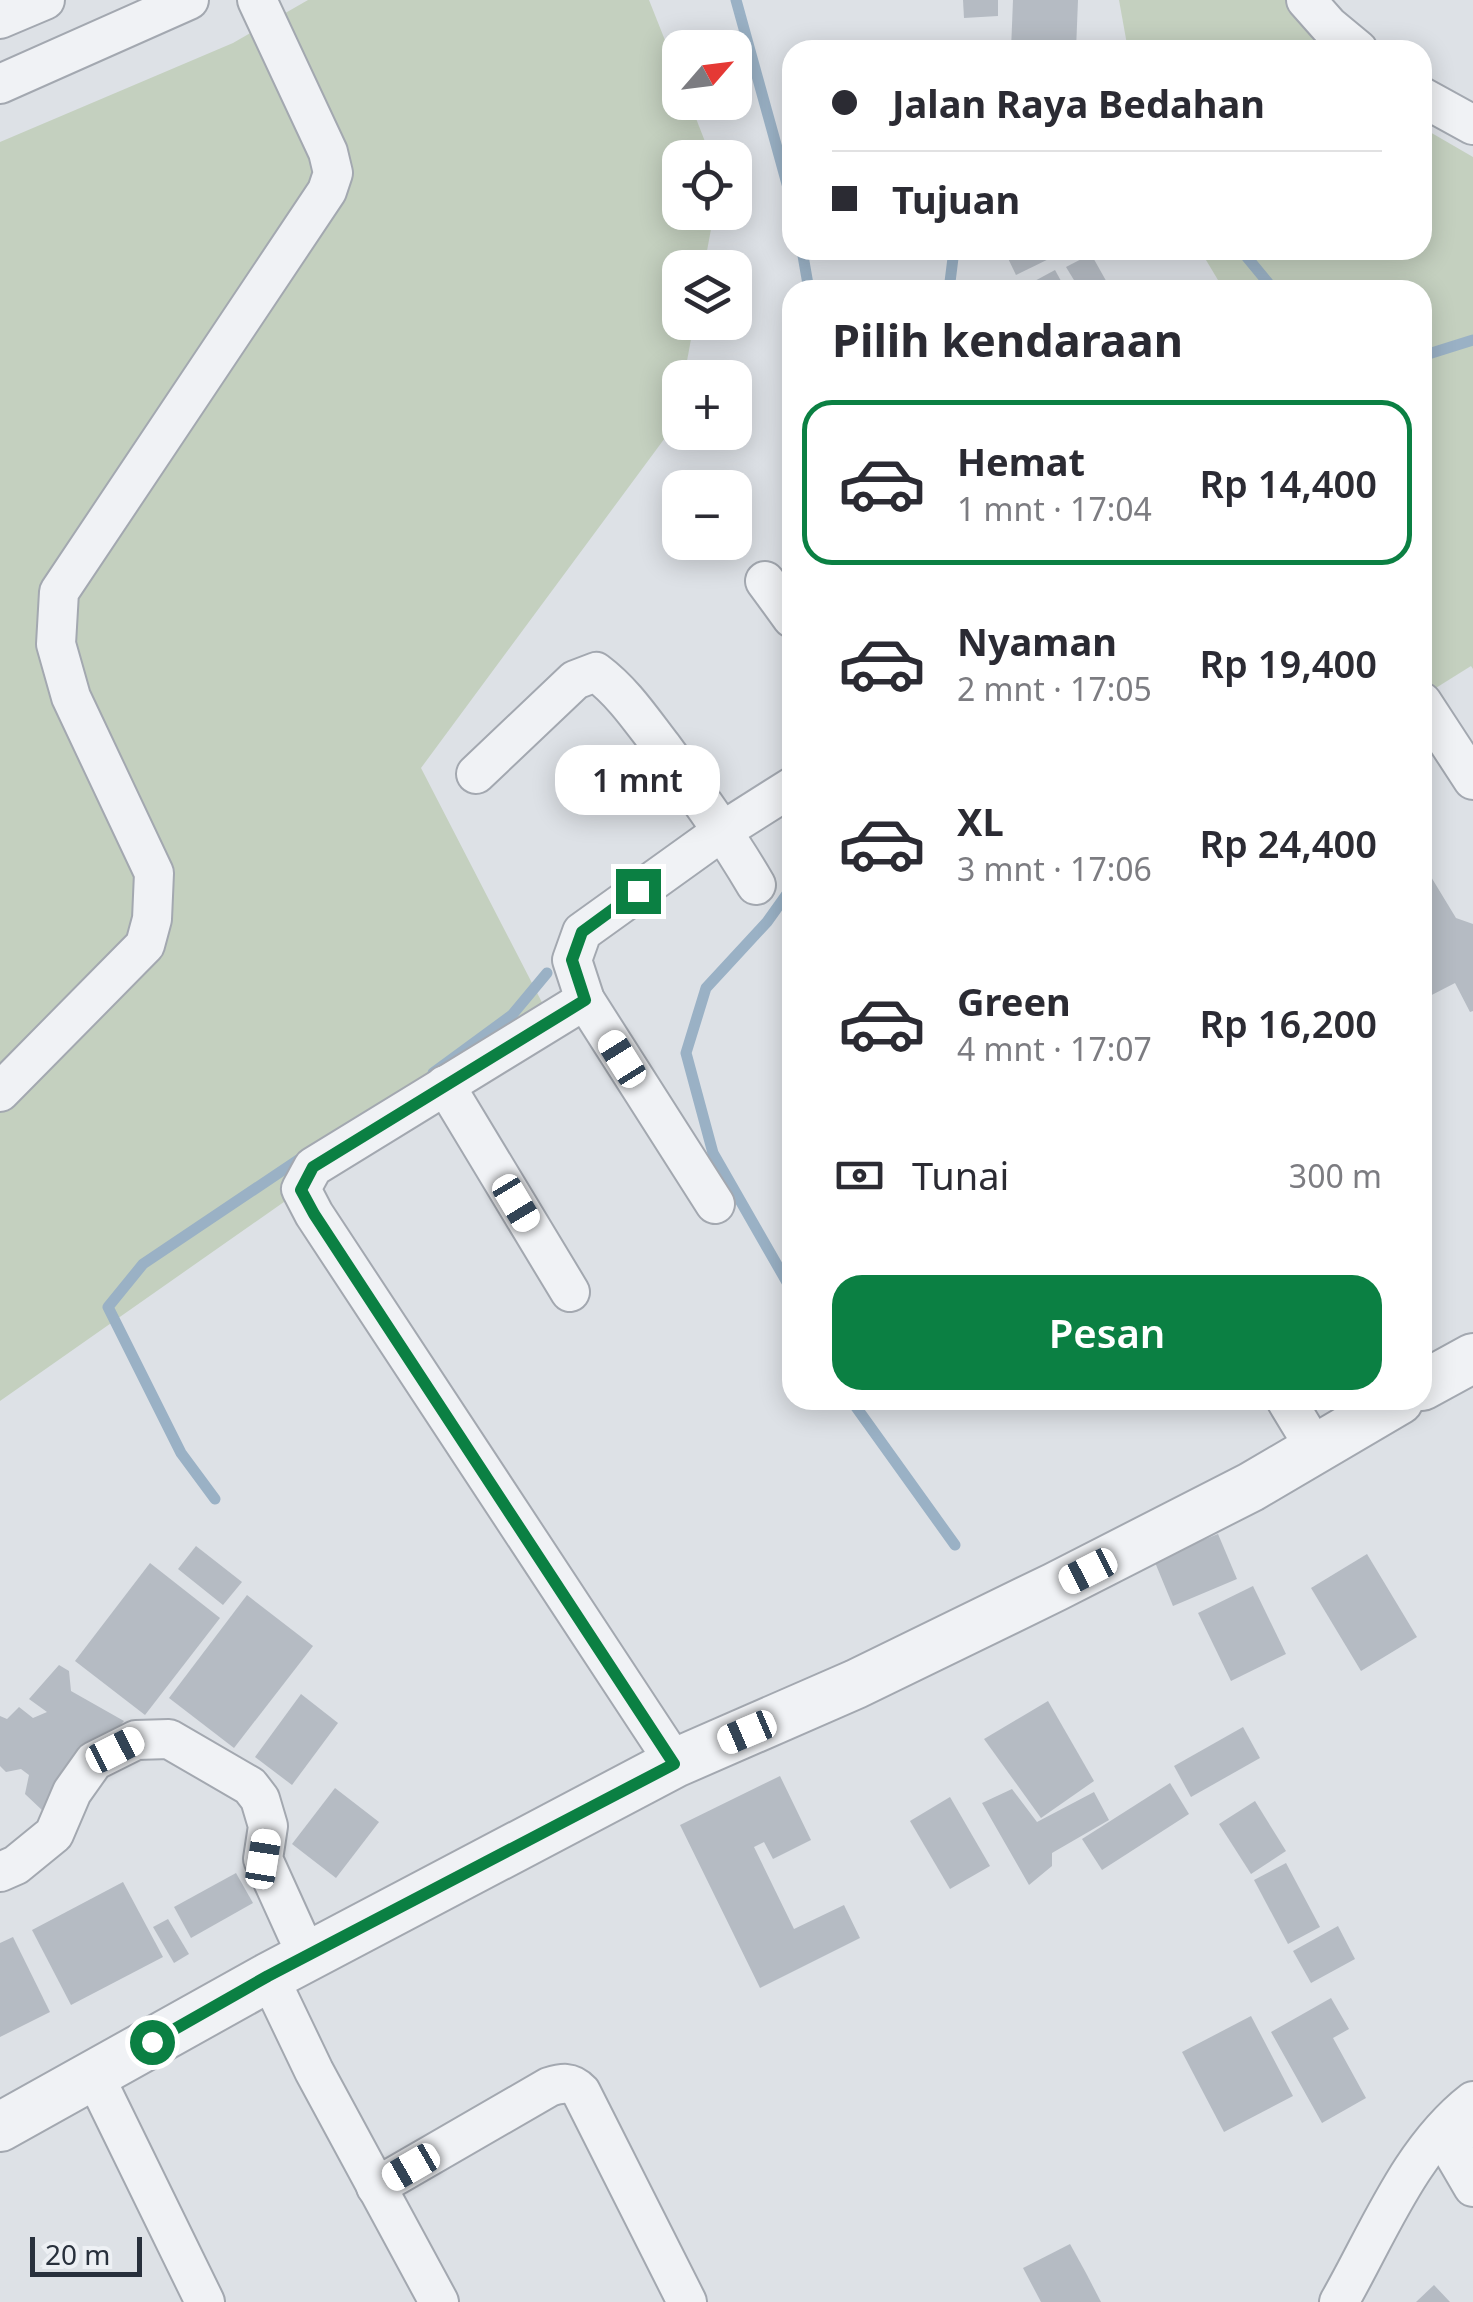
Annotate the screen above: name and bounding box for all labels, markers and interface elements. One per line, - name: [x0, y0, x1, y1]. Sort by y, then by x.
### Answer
- north arrow: [662, 30, 752, 120]
- map controls: [662, 30, 752, 560]
- text: Jalan Raya Bedahan: [892, 77, 1265, 129]
- button: locate: [662, 140, 752, 230]
- text: Tujuan: [892, 173, 1020, 225]
- button: layers: [662, 250, 752, 340]
- text: Pilih kendaraan: [832, 309, 1183, 370]
- button: +: [662, 360, 752, 450]
- text: Hemat: [957, 435, 1085, 487]
- icon: car: [837, 438, 927, 528]
- text: Rp 14,400: [1200, 457, 1377, 509]
- button: −: [662, 470, 752, 560]
- text: 1 mnt · 17:04: [957, 487, 1152, 530]
- text: Nyaman: [957, 615, 1117, 667]
- icon: car: [837, 618, 927, 708]
- text: Rp 19,400: [1200, 637, 1377, 689]
- text: 2 mnt · 17:05: [957, 667, 1152, 710]
- callout: 1 mnt: [556, 746, 720, 816]
- text: 1 mnt: [592, 758, 683, 801]
- text: XL: [957, 795, 1004, 847]
- icon: car: [837, 798, 927, 888]
- text: Rp 24,400: [1200, 817, 1377, 869]
- text: 3 mnt · 17:06: [957, 847, 1152, 890]
- route end: [616, 869, 661, 914]
- text: Green: [957, 975, 1071, 1027]
- icon: car: [837, 978, 927, 1068]
- text: Rp 16,200: [1200, 997, 1377, 1049]
- car: [593, 1026, 651, 1092]
- text: 4 mnt · 17:07: [957, 1027, 1152, 1070]
- icon: cash: [832, 1148, 887, 1203]
- text: Tunai: [912, 1149, 1009, 1201]
- text: 300 m: [1289, 1154, 1382, 1197]
- car: [488, 1170, 544, 1236]
- button: Pesan: [832, 1275, 1382, 1390]
- car: [1054, 1544, 1122, 1598]
- car: [714, 1706, 780, 1758]
- car: [81, 1723, 149, 1777]
- car: [243, 1827, 283, 1891]
- route start: [130, 2020, 175, 2065]
- car: [378, 2139, 444, 2195]
- scale bar: [30, 2232, 142, 2276]
- text: 20 m: [45, 2235, 111, 2273]

